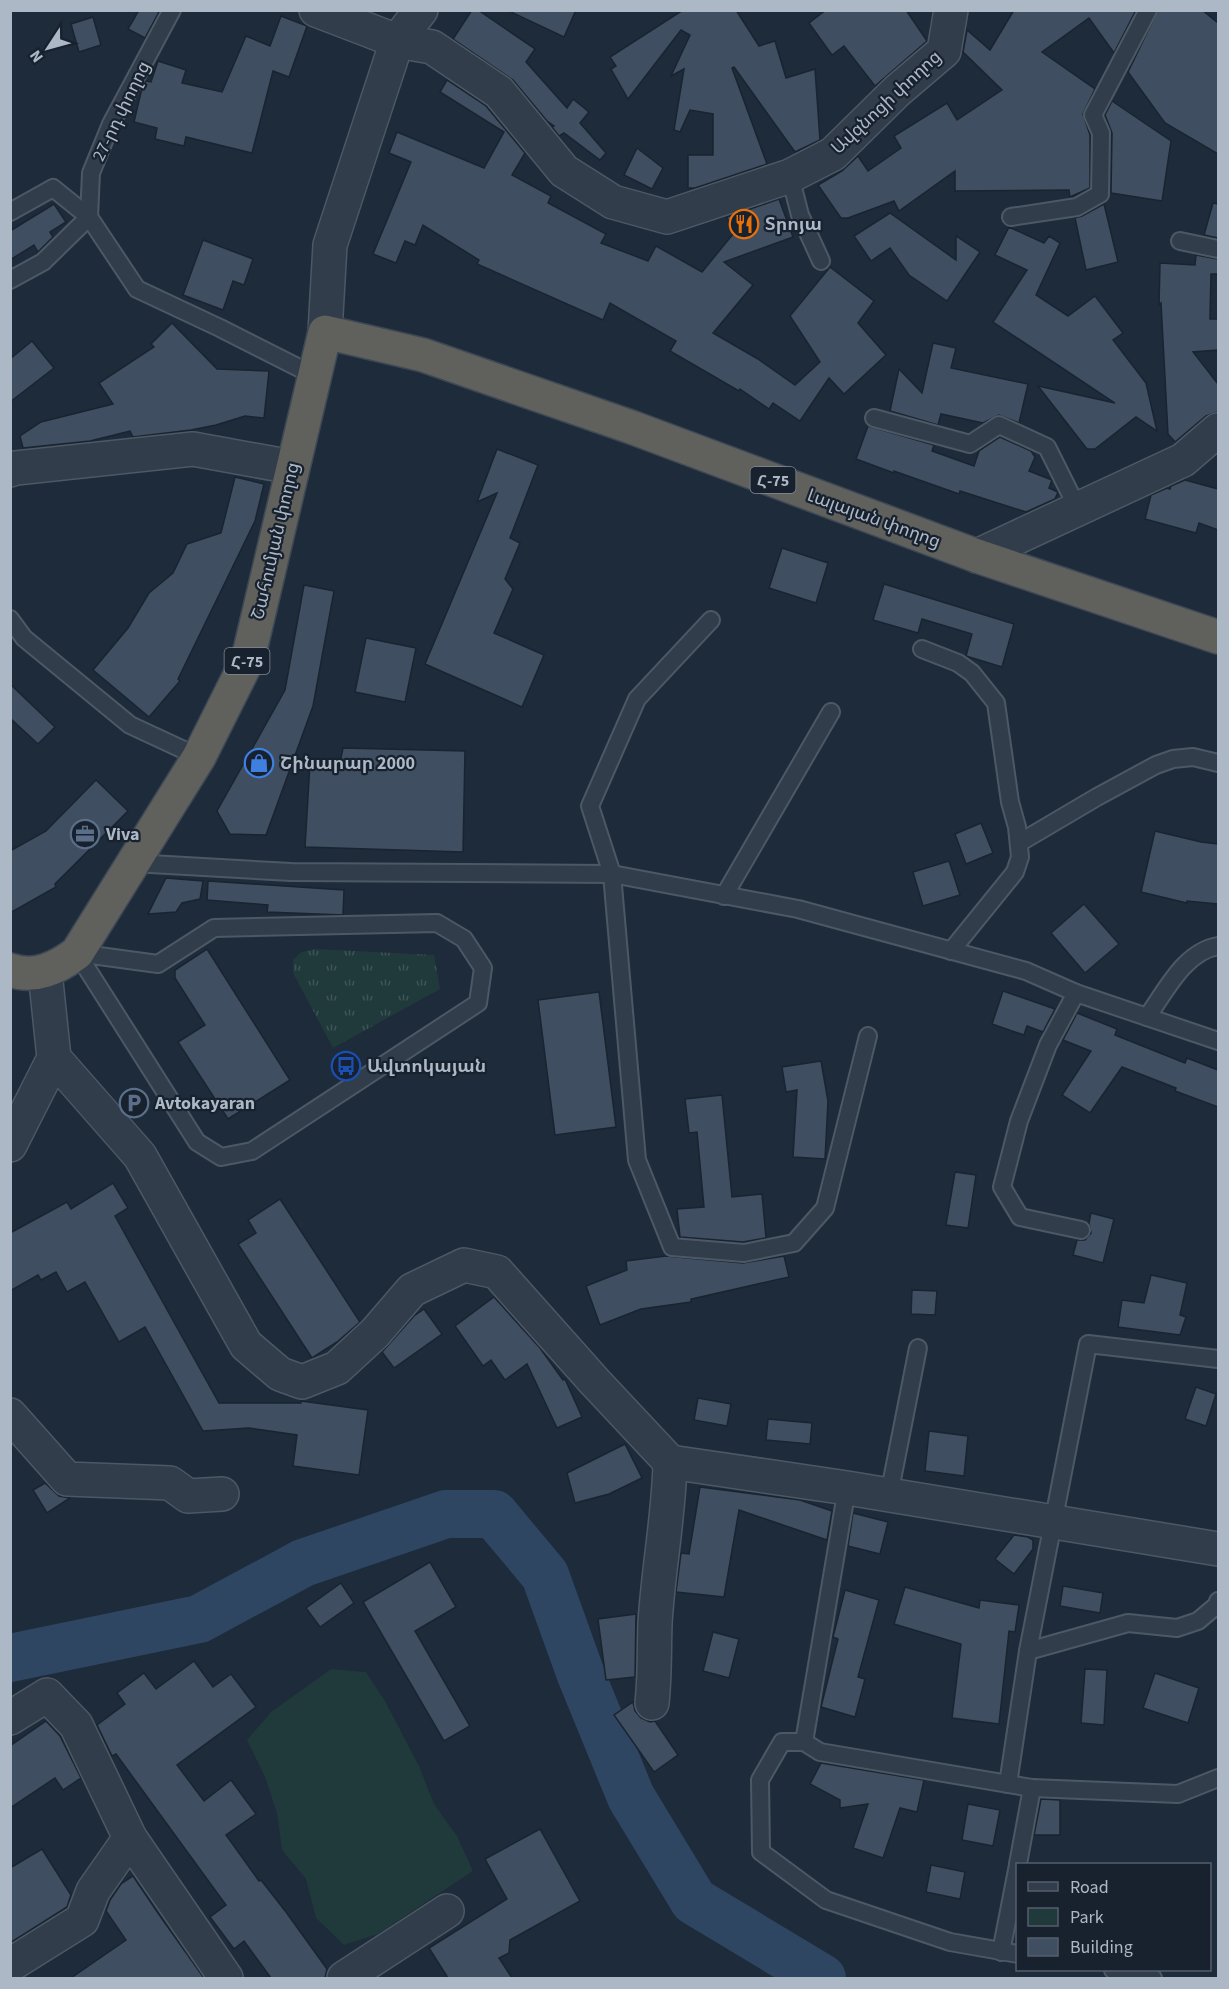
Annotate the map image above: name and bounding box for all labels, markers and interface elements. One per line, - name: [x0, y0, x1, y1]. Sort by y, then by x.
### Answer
- north arrow: [18, 18, 78, 78]
- text: N: [25, 45, 49, 67]
- street label: Ավզնոցի փողոց: [826, 45, 947, 160]
- street label: 27-րդ փողոց: [86, 57, 157, 166]
- restaurant icon: Տրոյա: [728, 208, 760, 240]
- place label: Տրոյա: [765, 212, 822, 237]
- street label: Շահումյան փողոց: [245, 460, 306, 622]
- road number: Հ-75: [750, 467, 796, 493]
- street label: Լալայան փողոց: [804, 483, 944, 554]
- road number: Հ-75: [224, 648, 270, 674]
- shop icon: Շինարար 2000: [243, 747, 275, 779]
- place label: Շինարար 2000: [280, 751, 415, 776]
- office icon: Viva: [69, 818, 101, 850]
- place label: Viva: [105, 822, 140, 847]
- bus stop icon: Ավտոկայան: [330, 1050, 362, 1082]
- place label: Ավտոկայան: [367, 1054, 486, 1079]
- parking icon: Avtokayaran: [118, 1087, 150, 1119]
- place label: Avtokayaran: [154, 1091, 255, 1116]
- legend: [1016, 1863, 1211, 1971]
- text: Road: [1070, 1875, 1109, 1900]
- text: Park: [1070, 1905, 1104, 1930]
- text: Building: [1070, 1935, 1133, 1960]

